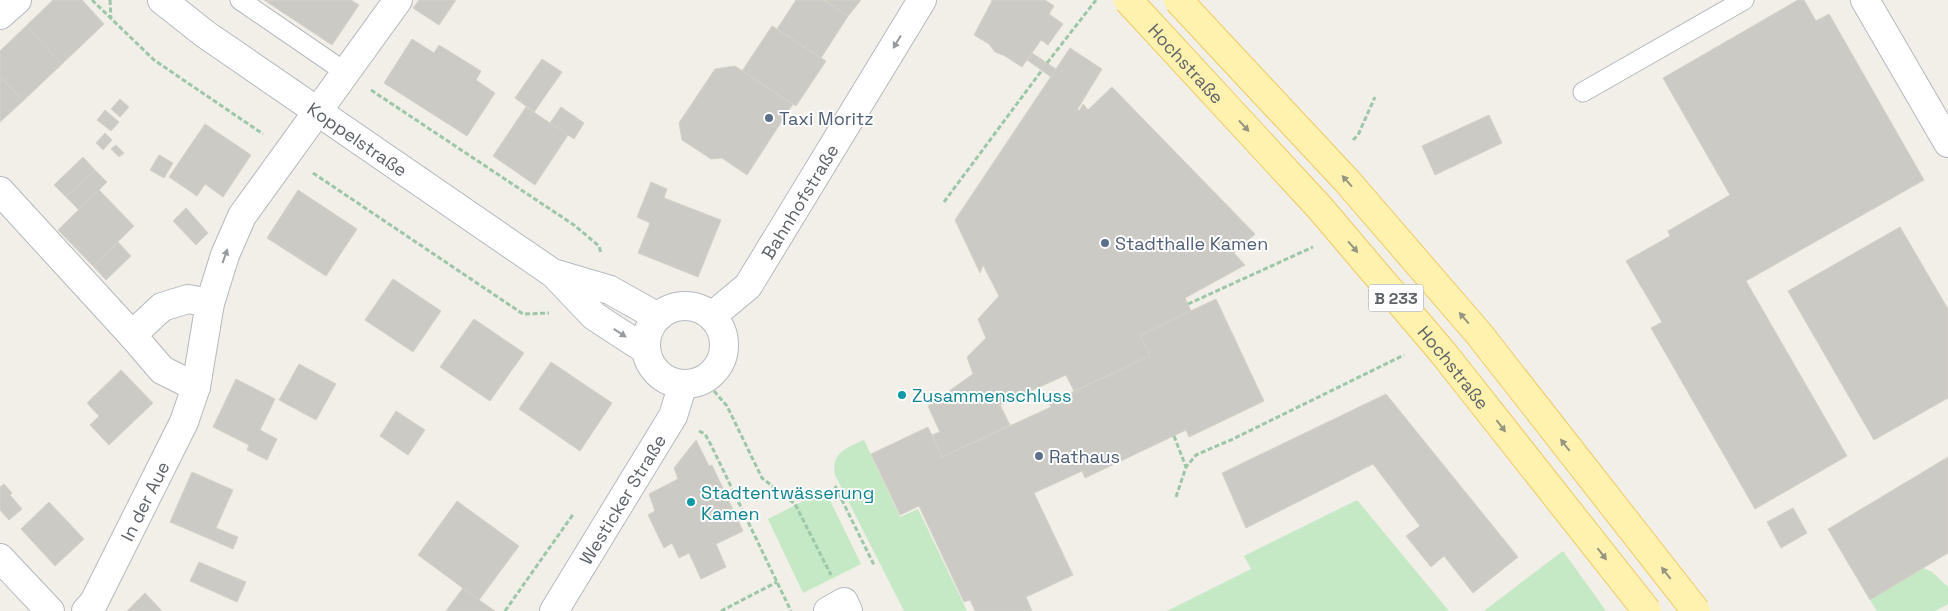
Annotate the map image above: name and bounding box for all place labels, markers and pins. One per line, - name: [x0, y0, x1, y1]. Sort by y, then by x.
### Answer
- place label: Taxi Moritz: [779, 107, 874, 130]
- marker: Taxi Moritz: [763, 112, 775, 124]
- place label: Stadthalle Kamen: [1115, 232, 1268, 255]
- marker: Stadthalle Kamen: [1099, 237, 1111, 249]
- place label: Zusammenschluss: [912, 384, 1071, 407]
- marker: Zusammenschluss: [896, 389, 908, 401]
- place label: Rathaus: [1049, 445, 1120, 468]
- marker: Rathaus: [1033, 450, 1045, 462]
- place label: Stadtentwässerung Kamen: [701, 481, 874, 525]
- marker: Stadtentwässerung Kamen: [685, 496, 697, 508]

